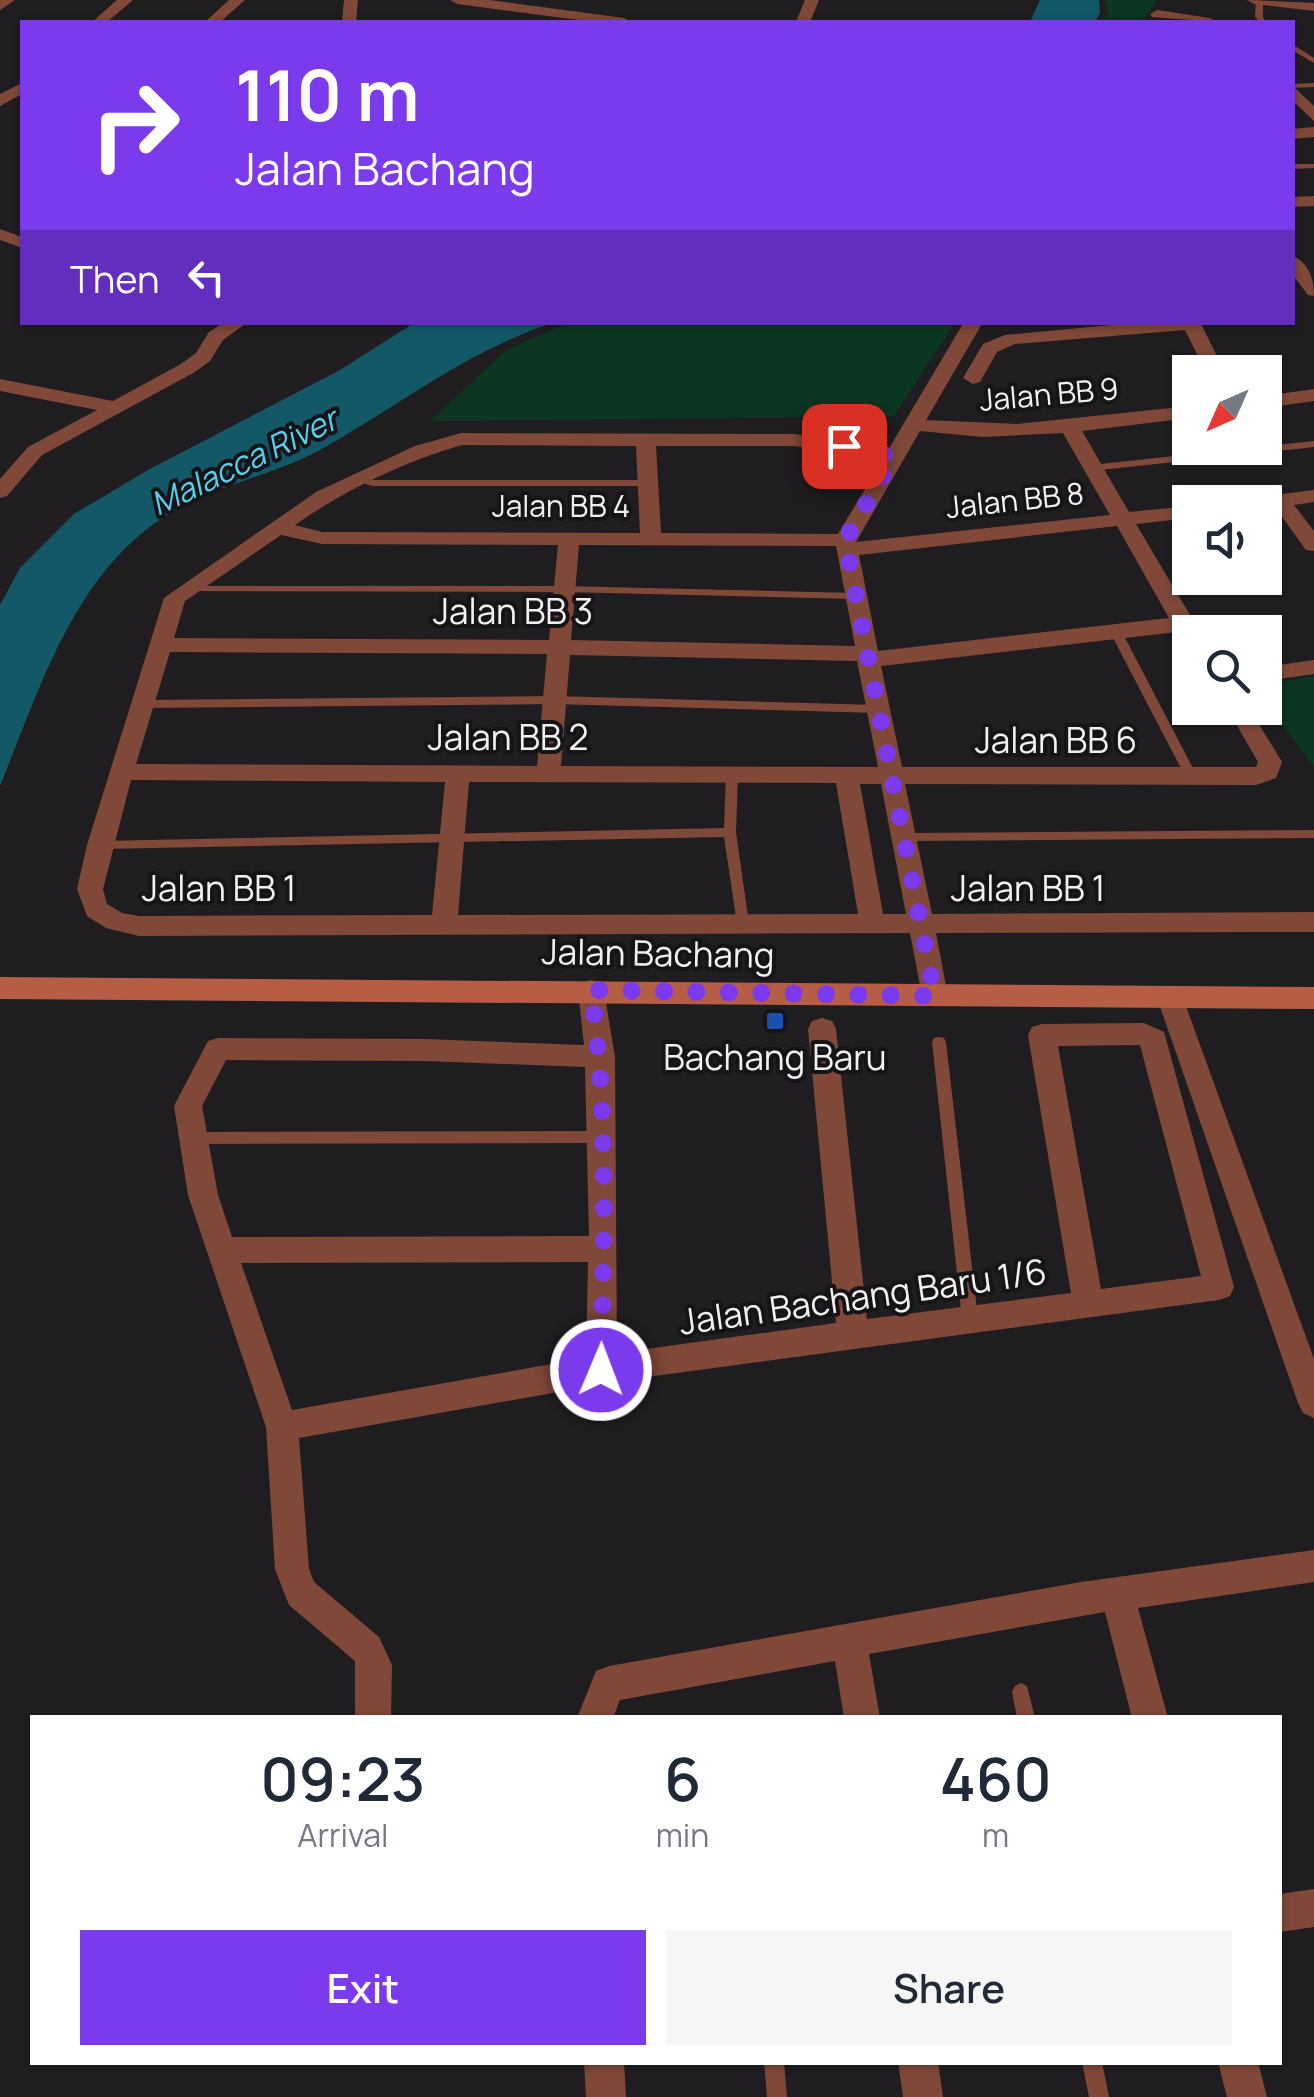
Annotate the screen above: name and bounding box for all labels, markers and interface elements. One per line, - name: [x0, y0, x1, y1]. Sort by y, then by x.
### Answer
- text: 110 m: [235, 46, 419, 142]
- icon: right: [70, 60, 200, 190]
- text: Jalan Bachang: [235, 137, 535, 199]
- icon: left: [179, 250, 234, 305]
- text: Then: [70, 252, 159, 304]
- north arrow: [1172, 355, 1282, 465]
- map controls: [1172, 355, 1282, 725]
- street label: Jalan BB 9: [978, 367, 1120, 420]
- water label: Malacca River: [143, 395, 348, 525]
- pin: [802, 404, 887, 489]
- icon: arrive: [817, 419, 872, 474]
- street label: Jalan BB 8: [944, 472, 1086, 527]
- street label: Jalan BB 4: [492, 485, 630, 526]
- button: sound: [1172, 485, 1282, 595]
- street label: Jalan BB 3: [433, 587, 593, 635]
- button: search: [1172, 615, 1282, 725]
- street label: Jalan BB 2: [428, 713, 588, 761]
- street label: Jalan BB 6: [975, 716, 1137, 764]
- street label: Jalan BB 1: [142, 864, 296, 912]
- street label: Jalan BB 1: [951, 864, 1105, 912]
- street label: Jalan Bachang: [541, 927, 775, 979]
- marker: Bachang Baru: [764, 1010, 786, 1032]
- place label: Bachang Baru: [663, 1033, 887, 1081]
- street label: Jalan Bachang Baru 1/6: [676, 1246, 1050, 1346]
- position arrow: [549, 1318, 653, 1422]
- text: 09:23: [260, 1737, 425, 1819]
- text: 6: [664, 1737, 701, 1819]
- text: 460: [940, 1737, 1052, 1819]
- text: Arrival: [297, 1813, 389, 1857]
- text: min: [656, 1813, 709, 1857]
- text: m: [982, 1813, 1009, 1857]
- button: Exit: [80, 1930, 646, 2045]
- button: Share: [666, 1930, 1232, 2045]

